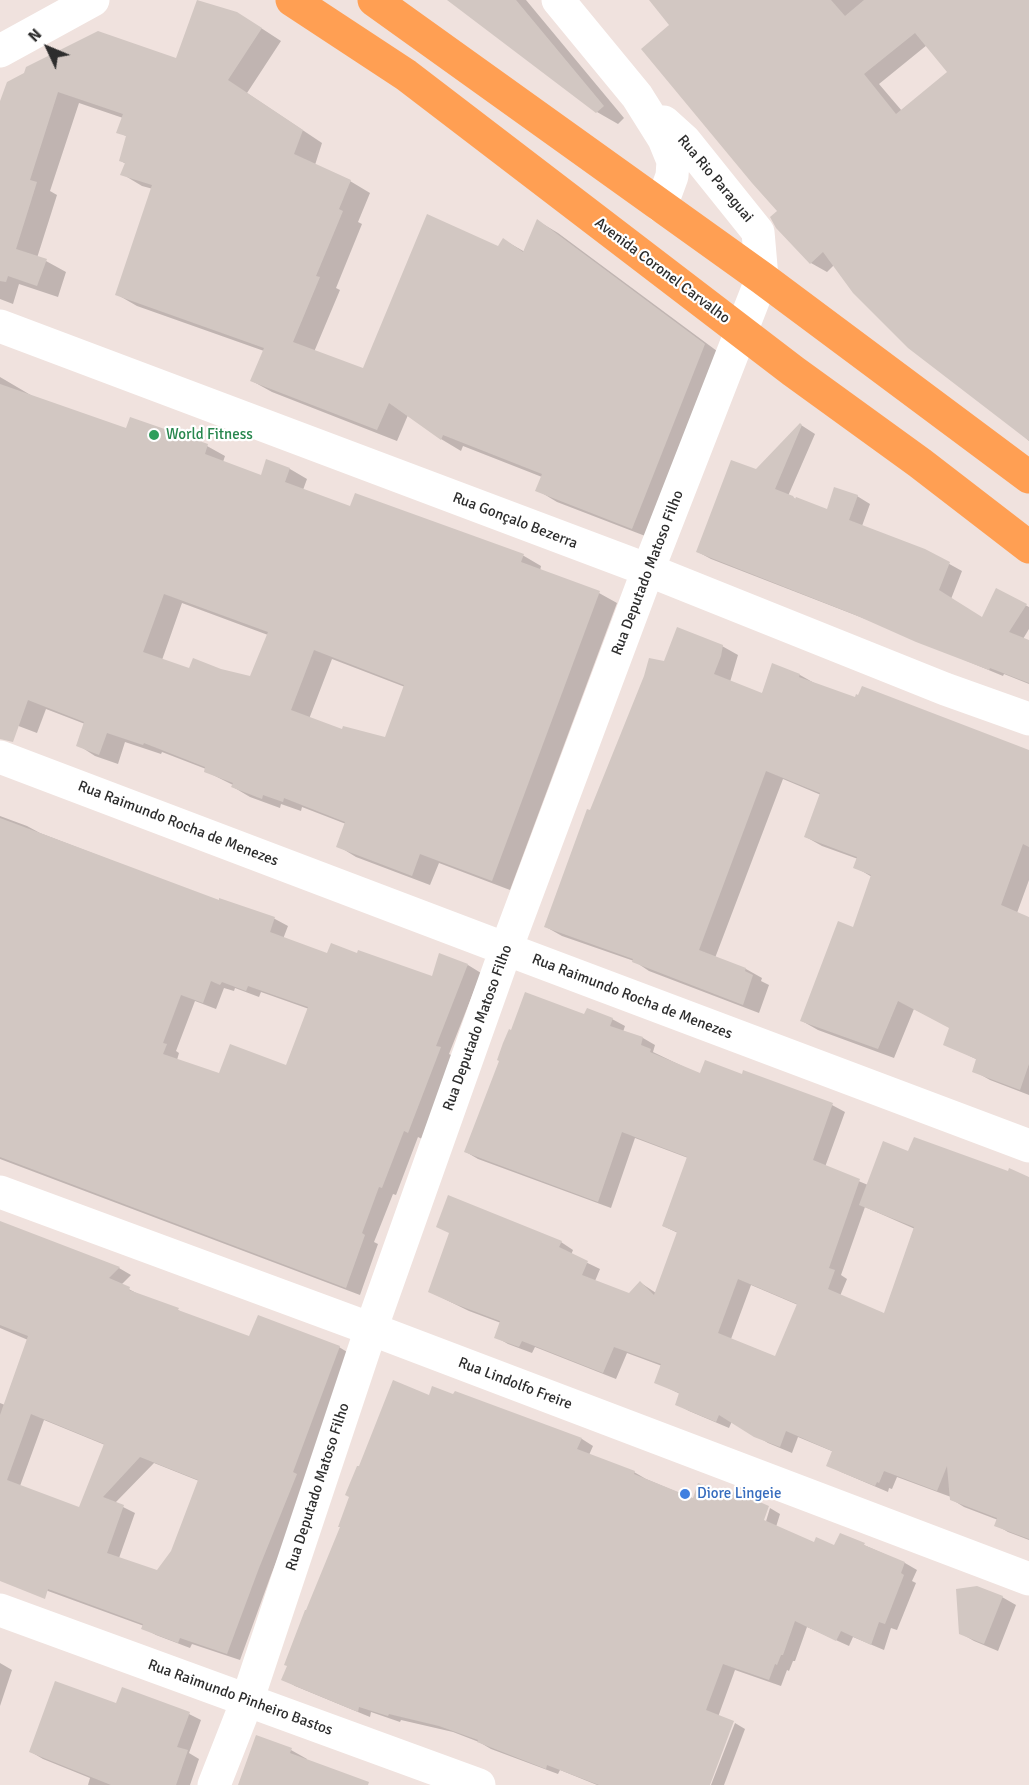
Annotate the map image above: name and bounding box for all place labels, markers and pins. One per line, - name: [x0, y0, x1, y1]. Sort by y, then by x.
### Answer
- place label: World Fitness: [166, 426, 253, 444]
- marker: World Fitness: [147, 428, 161, 442]
- place label: Diore Lingeie: [697, 1485, 781, 1503]
- marker: Diore Lingeie: [678, 1487, 692, 1501]

